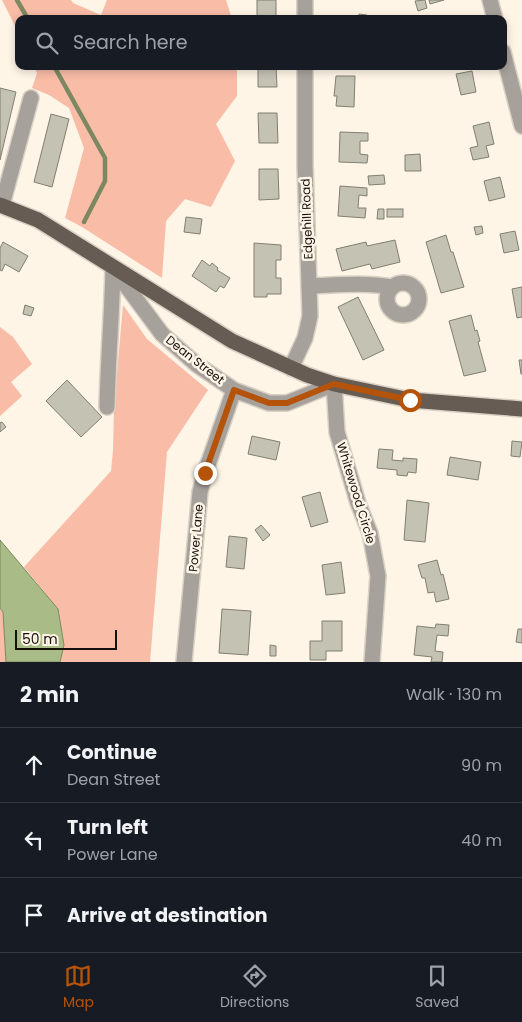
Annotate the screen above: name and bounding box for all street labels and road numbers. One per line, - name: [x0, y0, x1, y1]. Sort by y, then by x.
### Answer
- street label: Edgehill Road: [297, 178, 316, 260]
- street label: Dean Street: [162, 331, 228, 388]
- street label: Whitewood Circle: [333, 440, 380, 546]
- street label: Power Lane: [184, 503, 207, 573]

